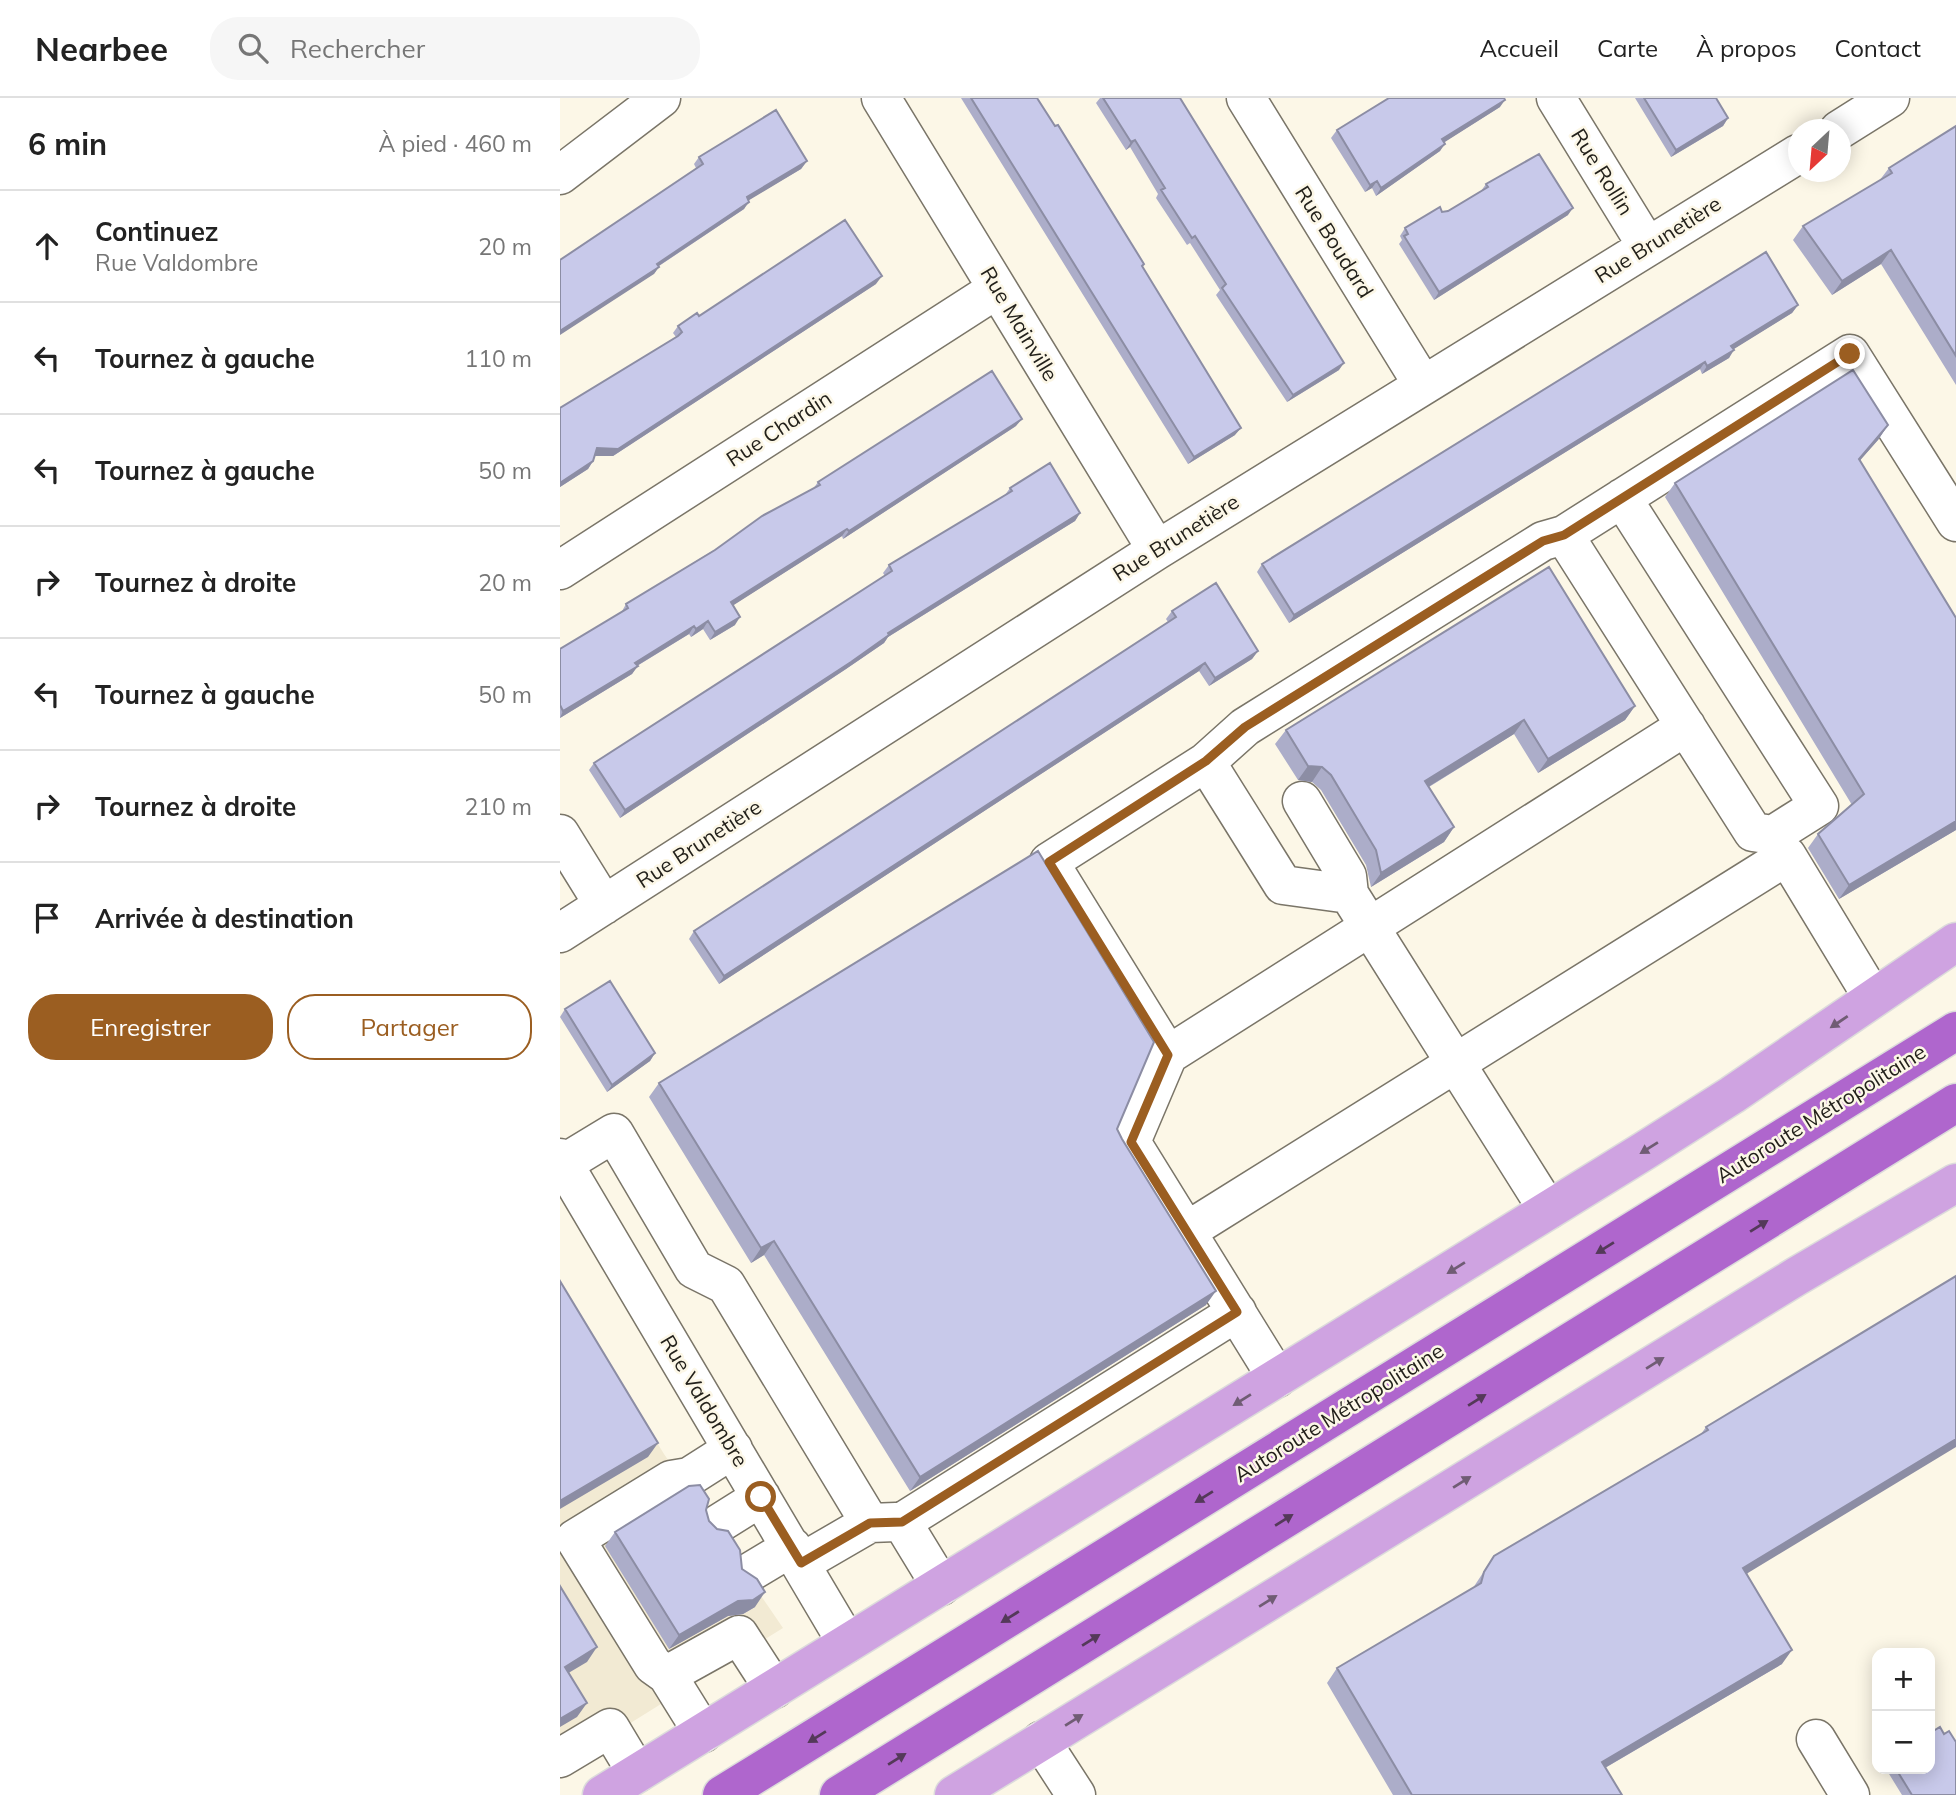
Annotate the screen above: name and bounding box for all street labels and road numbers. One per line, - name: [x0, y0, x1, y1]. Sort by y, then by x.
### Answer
- street label: Rue Rollin: [1566, 123, 1640, 220]
- street label: Rue Boudard: [1290, 181, 1380, 302]
- street label: Rue Brunetière: [1590, 190, 1725, 288]
- street label: Rue Mainville: [976, 262, 1064, 385]
- street label: Rue Chardin: [721, 385, 836, 472]
- street label: Rue Brunetière: [1108, 488, 1243, 586]
- street label: Rue Brunetière: [631, 793, 766, 893]
- street label: Autoroute Métropolitaine: [1711, 1038, 1930, 1188]
- street label: Rue Valdombre: [655, 1330, 754, 1471]
- street label: Autoroute Métropolitaine: [1229, 1337, 1448, 1487]

